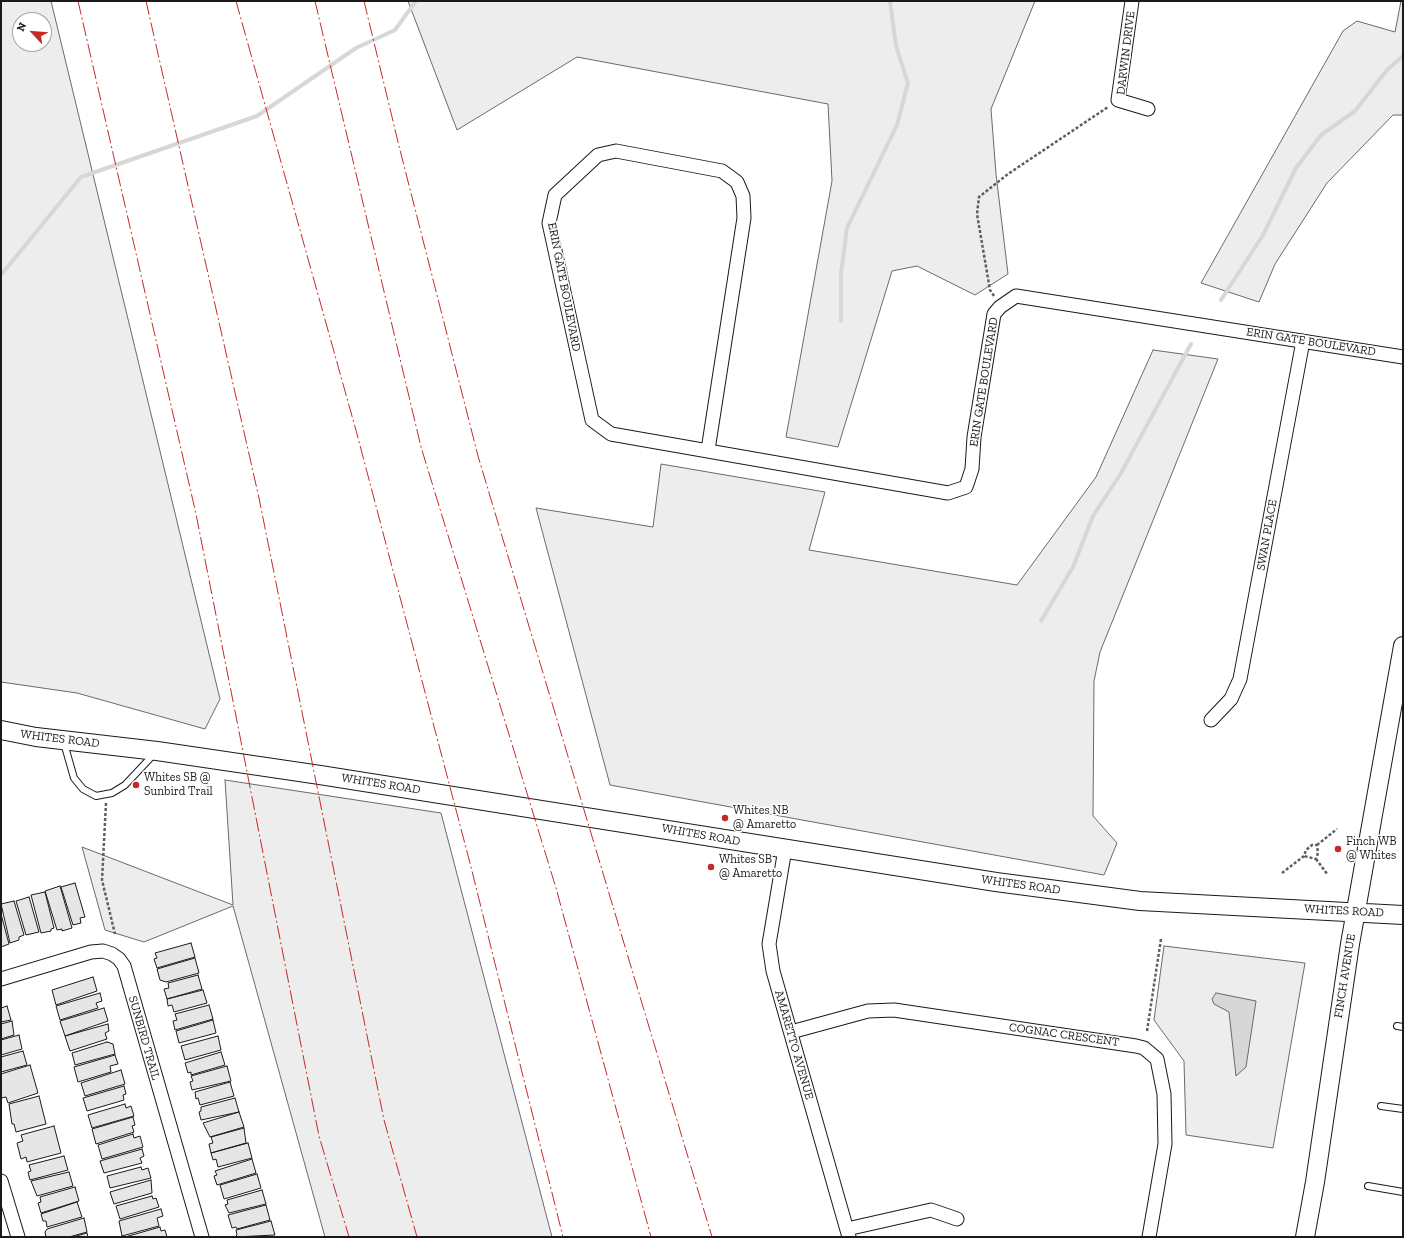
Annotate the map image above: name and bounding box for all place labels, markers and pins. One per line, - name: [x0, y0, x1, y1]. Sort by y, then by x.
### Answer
- place label: Whites SB @ Sunbird Trail: [144, 771, 213, 799]
- marker: Whites SB @ Sunbird Trail: [131, 780, 141, 790]
- place label: Whites NB @ Amaretto: [733, 804, 796, 832]
- marker: Whites NB @ Amaretto: [720, 813, 730, 823]
- place label: Finch WB @ Whites: [1346, 835, 1396, 863]
- marker: Finch WB @ Whites: [1333, 844, 1343, 854]
- place label: Whites SB @ Amaretto: [719, 853, 782, 881]
- marker: Whites SB @ Amaretto: [706, 862, 716, 872]

